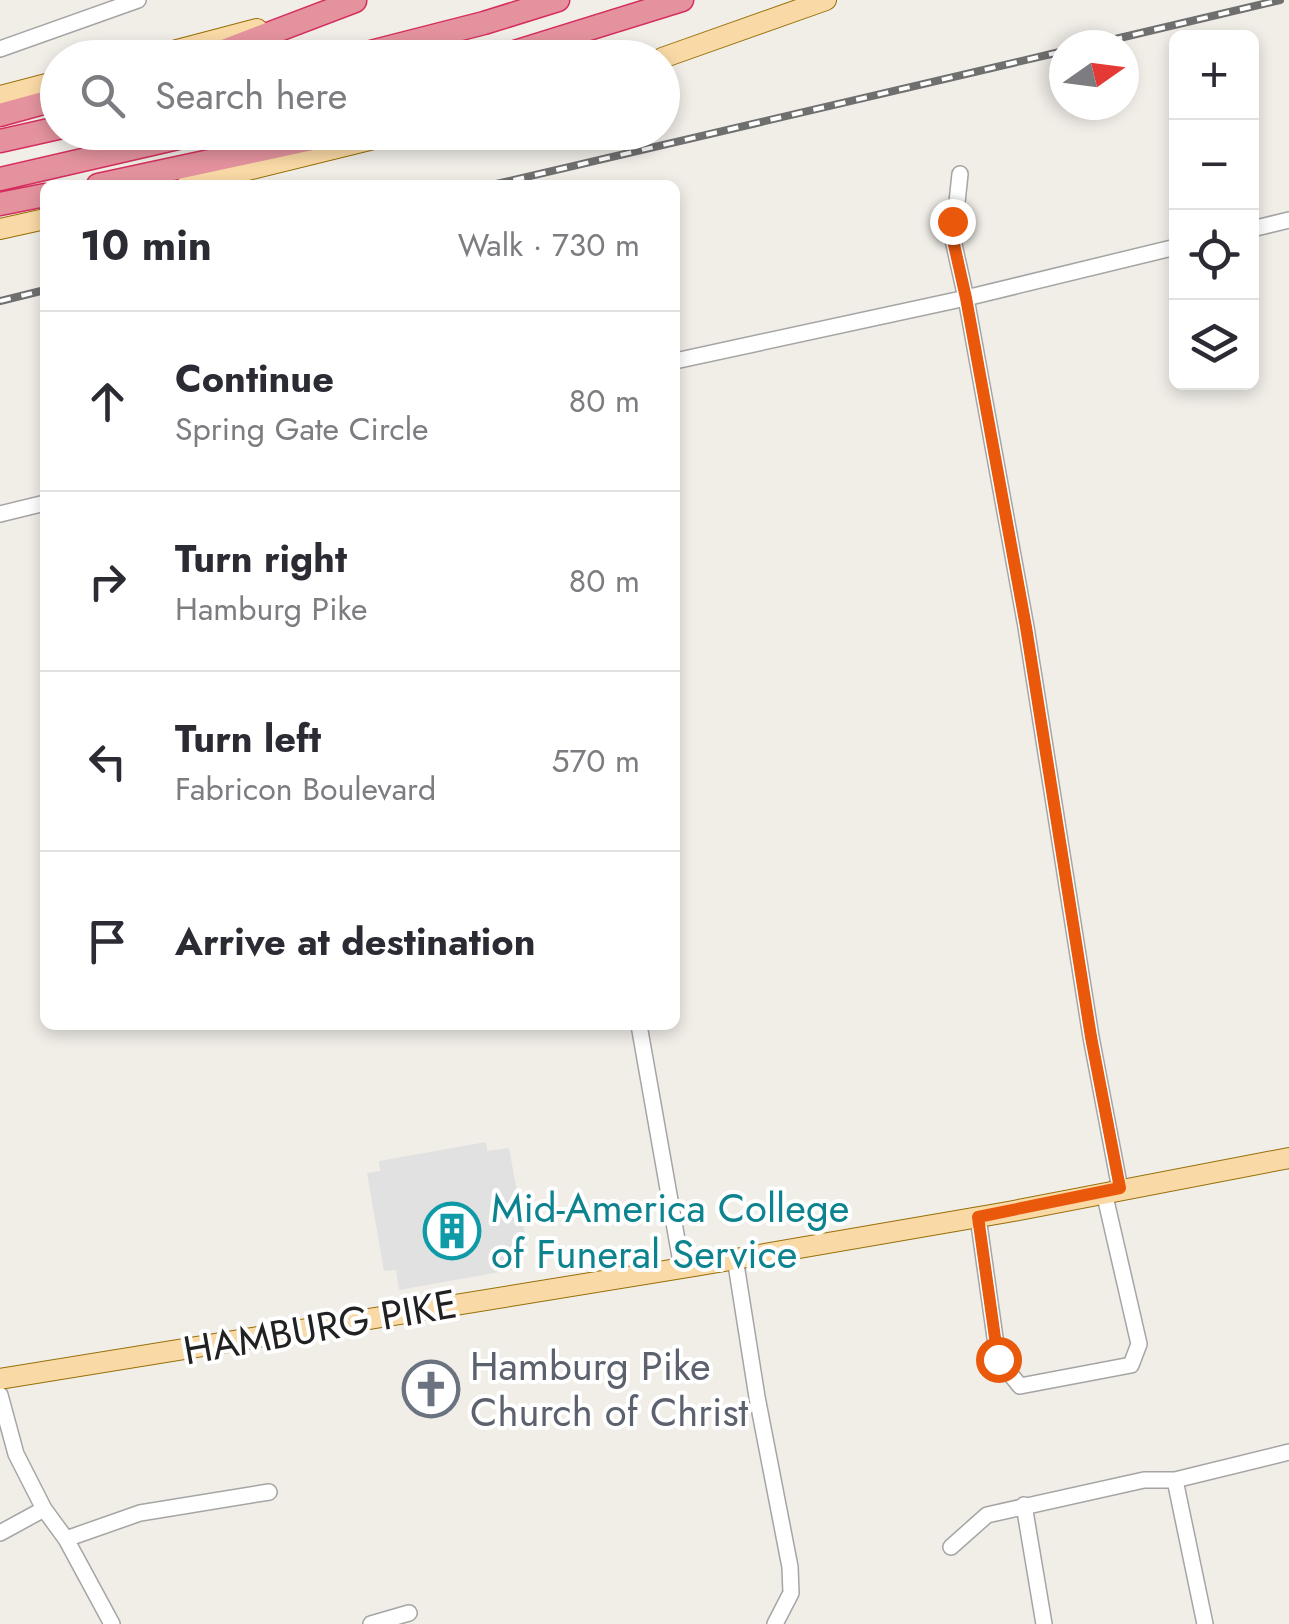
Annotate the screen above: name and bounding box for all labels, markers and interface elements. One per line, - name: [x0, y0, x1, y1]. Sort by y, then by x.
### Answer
- north arrow: [1049, 30, 1139, 120]
- map controls: [1169, 30, 1259, 390]
- button: +: [1169, 30, 1259, 120]
- search box: [40, 40, 680, 150]
- icon: search: [75, 68, 130, 123]
- text: Search here: [155, 68, 347, 123]
- button: −: [1169, 120, 1259, 210]
- route end: [930, 199, 976, 245]
- button: locate: [1169, 210, 1259, 300]
- text: 10 min: [80, 215, 212, 276]
- text: Walk · 730 m: [458, 222, 640, 268]
- button: layers: [1169, 300, 1259, 390]
- text: Continue: [175, 351, 334, 406]
- icon: ahead: [80, 374, 135, 429]
- text: 80 m: [569, 378, 640, 424]
- text: Spring Gate Circle: [175, 406, 429, 452]
- text: Turn right: [175, 531, 347, 586]
- icon: right: [80, 554, 135, 609]
- text: 80 m: [569, 558, 640, 604]
- text: Hamburg Pike: [175, 586, 368, 632]
- text: Turn left: [175, 711, 321, 766]
- icon: left: [80, 734, 135, 789]
- text: 570 m: [551, 738, 640, 784]
- text: Fabricon Boulevard: [175, 766, 436, 812]
- icon: arrive: [80, 914, 135, 969]
- text: Arrive at destination: [175, 914, 536, 969]
- place label: Mid-America College of Funeral Service: [491, 1179, 849, 1283]
- building icon: Mid-America College of Funeral Service: [422, 1201, 482, 1261]
- street label: HAMBURG PIKE: [179, 1274, 461, 1380]
- place label: Hamburg Pike Church of Christ: [470, 1337, 749, 1441]
- route start: [976, 1337, 1022, 1383]
- church icon: Hamburg Pike Church of Christ: [401, 1359, 461, 1419]

